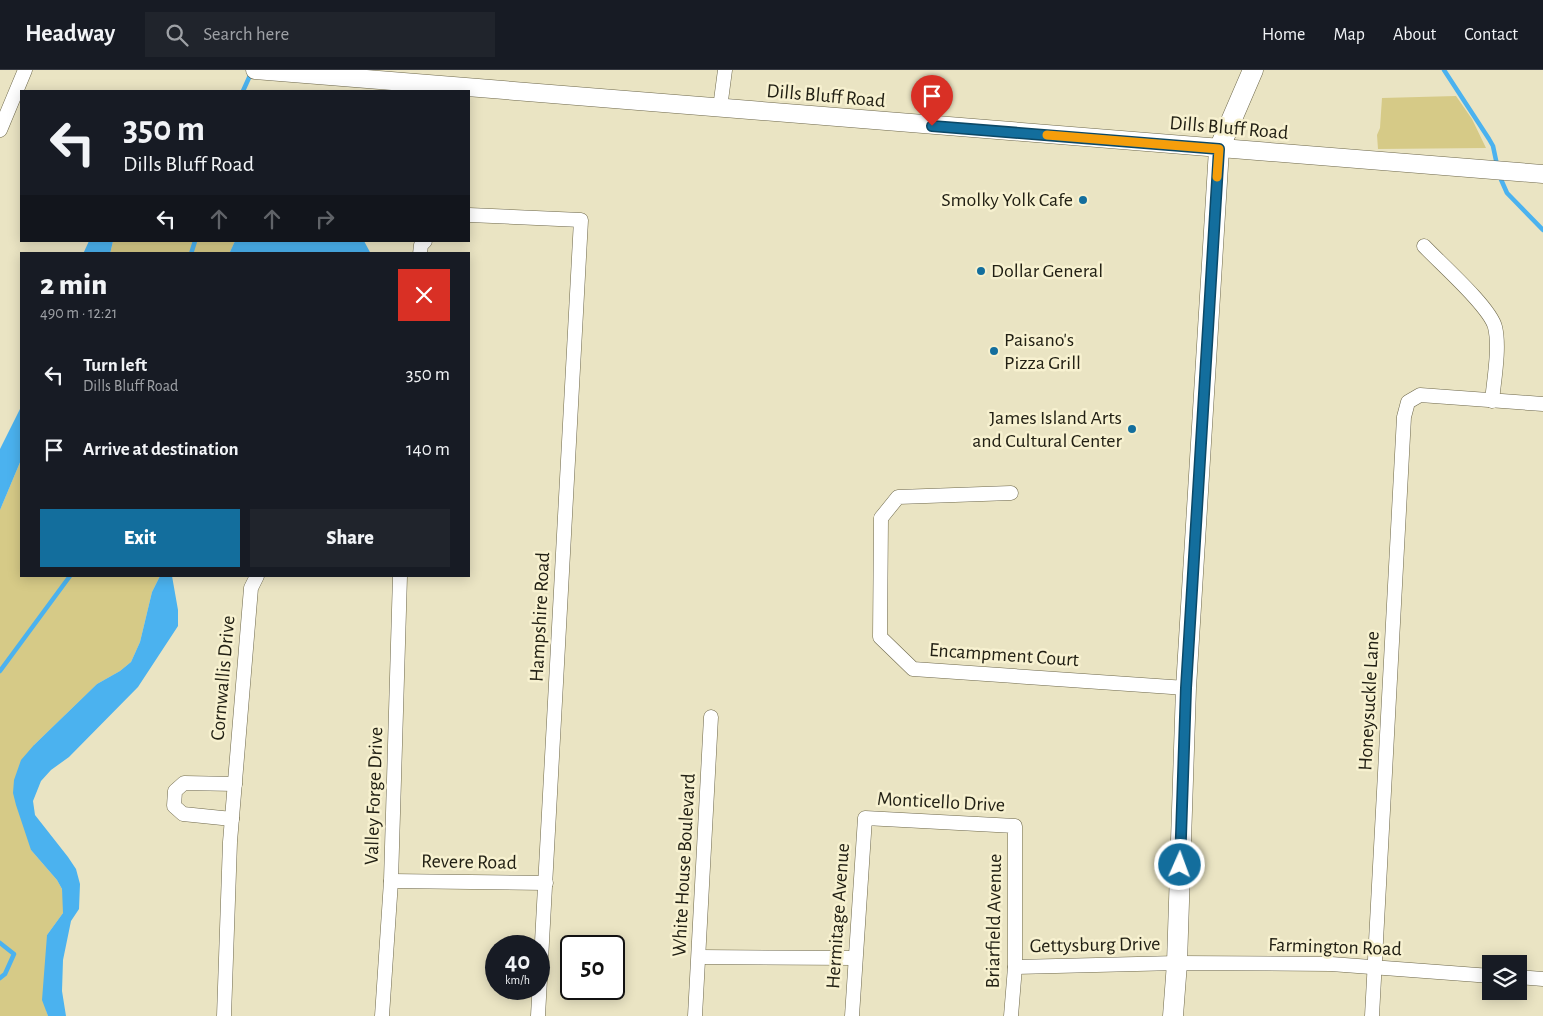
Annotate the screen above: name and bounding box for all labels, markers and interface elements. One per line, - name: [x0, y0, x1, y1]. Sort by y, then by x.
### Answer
- search box: [145, 12, 495, 57]
- icon: search: [163, 21, 191, 49]
- text: Headway: [25, 22, 115, 46]
- text: Search here: [203, 25, 289, 44]
- text: Home: [1262, 26, 1305, 44]
- text: Map: [1333, 26, 1365, 44]
- text: About: [1393, 26, 1436, 44]
- text: Contact: [1464, 26, 1518, 44]
- pin: [911, 75, 953, 126]
- street label: Dills Bluff Road: [766, 81, 886, 111]
- icon: arrive: [918, 82, 946, 110]
- icon: left: [40, 110, 105, 175]
- text: 350 m: [123, 112, 205, 147]
- street label: Dills Bluff Road: [1169, 113, 1289, 143]
- text: Dills Bluff Road: [123, 153, 254, 175]
- place label: Smolky Yolk Cafe: [941, 190, 1073, 210]
- marker: Smolky Yolk Cafe: [1077, 194, 1089, 206]
- icon: left: [152, 205, 180, 233]
- icon: ahead: [205, 205, 233, 233]
- icon: ahead: [258, 205, 286, 233]
- icon: right: [311, 205, 339, 233]
- place label: Dollar General: [991, 261, 1103, 281]
- marker: Dollar General: [975, 265, 987, 277]
- button: close: [398, 269, 450, 321]
- text: 2 min: [40, 270, 107, 300]
- text: 490 m · 12:21: [40, 305, 117, 321]
- place label: Paisano's Pizza Grill: [1004, 330, 1081, 373]
- marker: Paisano's Pizza Grill: [988, 345, 1000, 357]
- text: Turn left: [83, 356, 147, 375]
- icon: left: [40, 361, 68, 389]
- text: 350 m: [406, 365, 450, 384]
- text: Dills Bluff Road: [83, 378, 178, 394]
- place label: James Island Arts and Cultural Center: [972, 408, 1123, 451]
- marker: James Island Arts and Cultural Center: [1126, 423, 1138, 435]
- icon: arrive: [40, 436, 68, 464]
- text: Arrive at destination: [83, 440, 239, 459]
- text: 140 m: [406, 440, 450, 459]
- button: Exit: [40, 509, 240, 567]
- button: Share: [250, 509, 450, 567]
- street label: Hampshire Road: [527, 552, 553, 682]
- street label: Cornwallis Drive: [208, 615, 238, 741]
- street label: Honeysuckle Lane: [1355, 631, 1383, 771]
- street label: Encampment Court: [928, 640, 1080, 670]
- street label: Valley Forge Drive: [362, 727, 386, 865]
- street label: White House Boulevard: [669, 773, 699, 957]
- street label: Monticello Drive: [877, 789, 1005, 815]
- position arrow: [1153, 838, 1205, 890]
- street label: Hermitage Avenue: [823, 842, 853, 990]
- street label: Revere Road: [421, 851, 517, 873]
- street label: Briarfield Avenue: [983, 854, 1005, 988]
- street label: Gettysburg Drive: [1029, 934, 1161, 956]
- speed limit sign: 50: [560, 935, 625, 1000]
- street label: Farmington Road: [1268, 935, 1402, 959]
- text: 40: [505, 949, 530, 974]
- map controls: [1482, 955, 1527, 1000]
- button: layers: [1482, 955, 1527, 1000]
- text: km/h: [505, 974, 530, 986]

